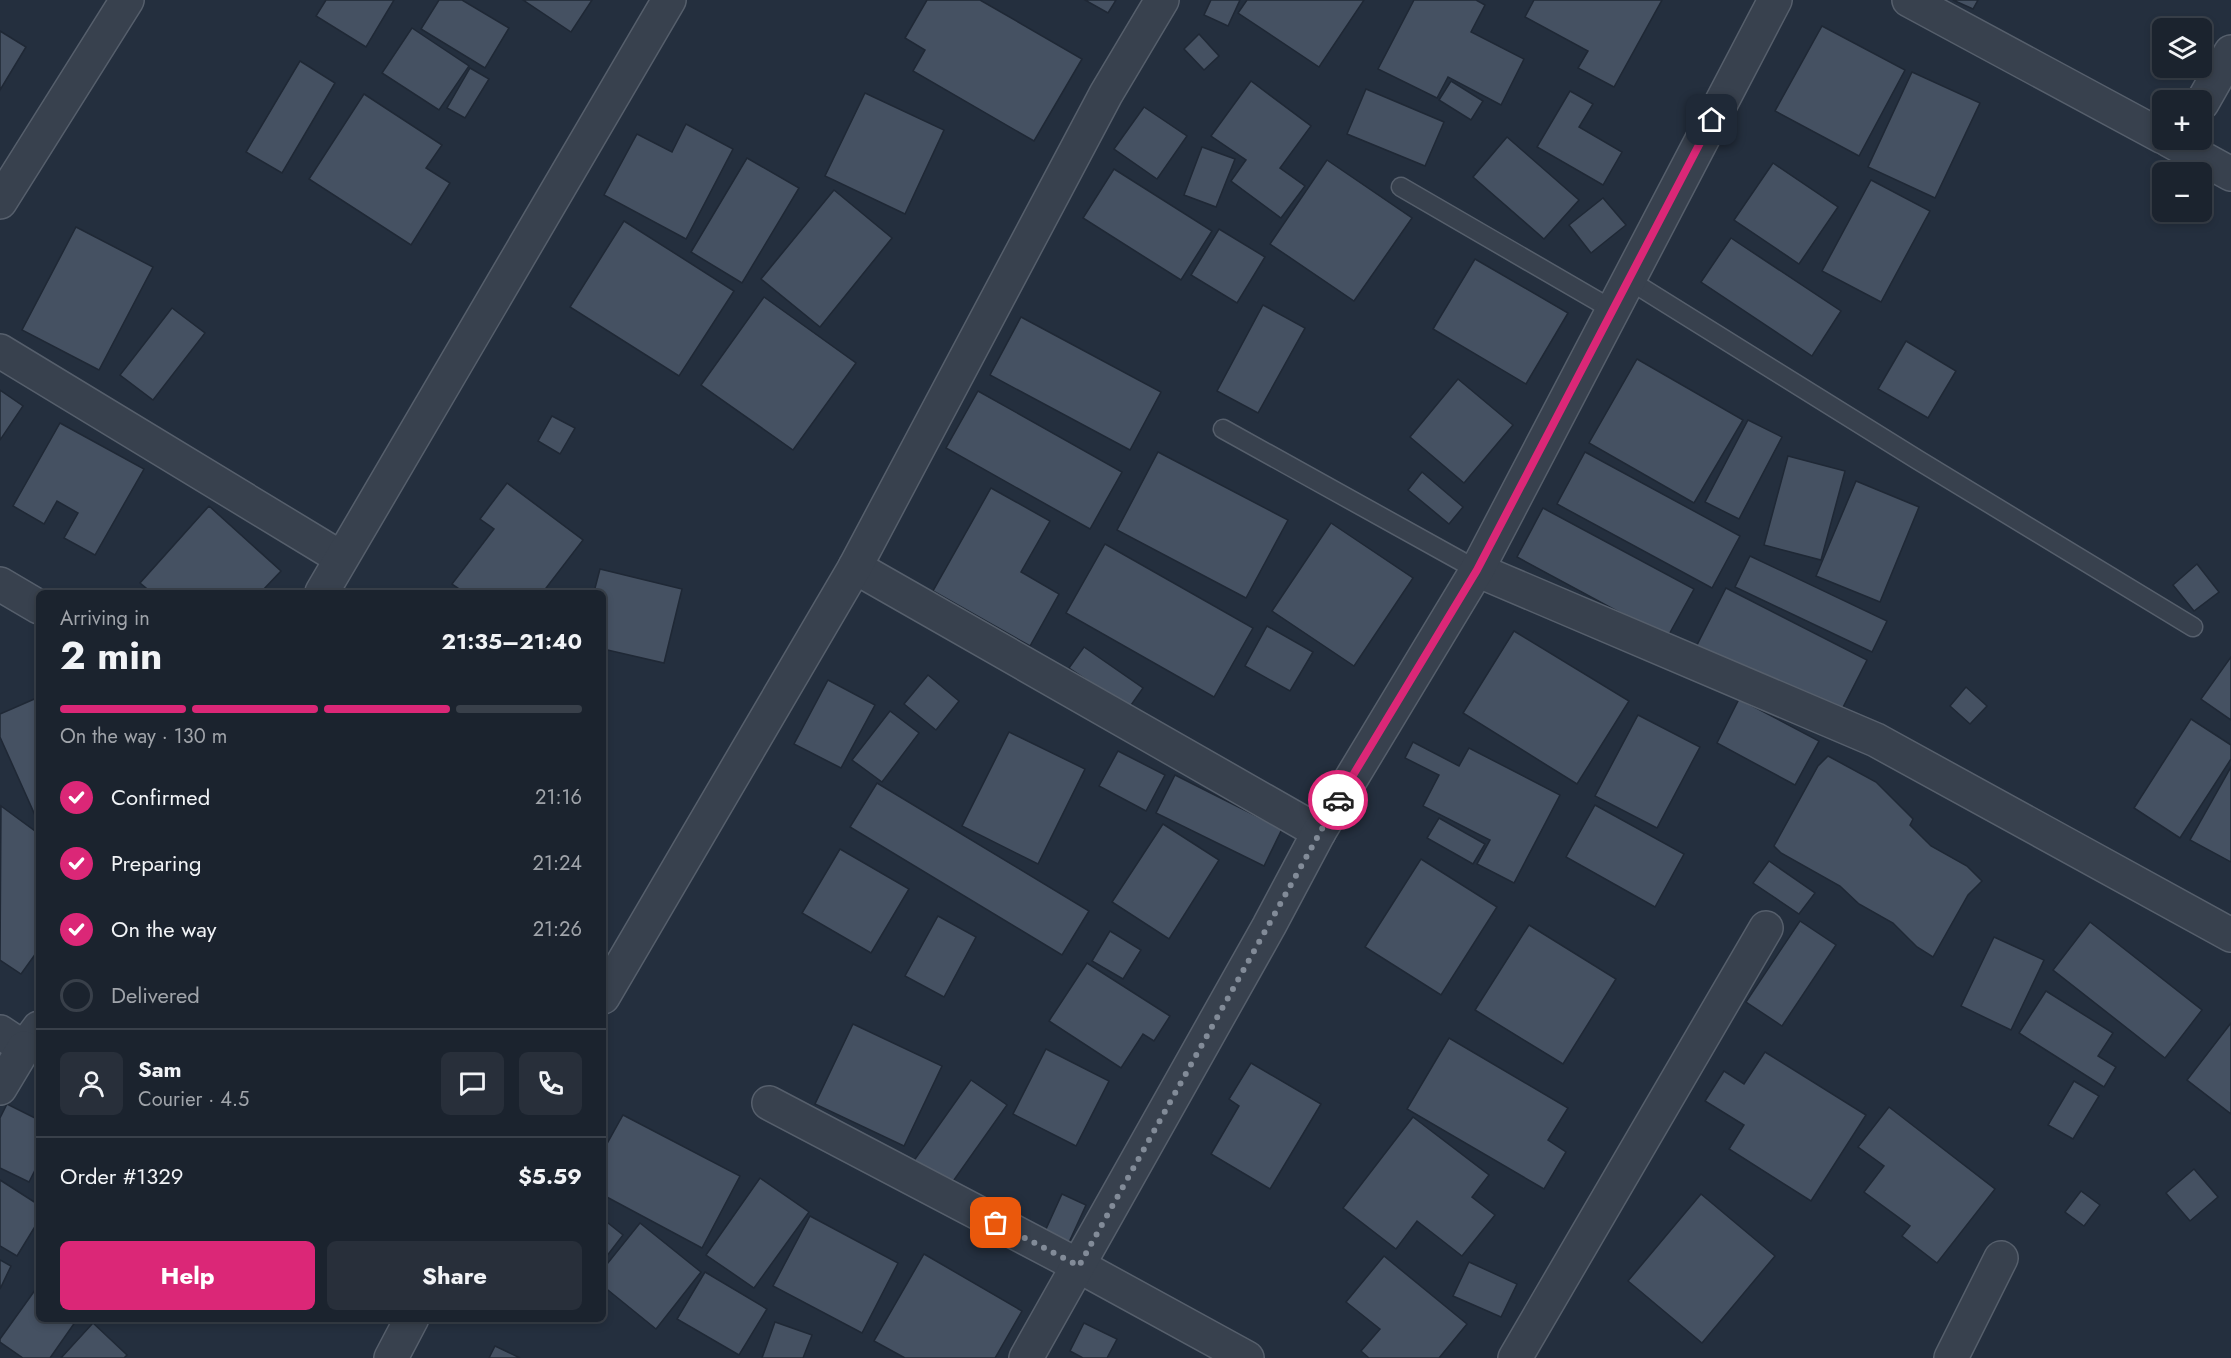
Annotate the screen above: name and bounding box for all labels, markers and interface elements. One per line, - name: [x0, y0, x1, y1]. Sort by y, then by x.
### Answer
- map controls: [2152, 18, 2212, 222]
- button: layers: [2152, 18, 2212, 78]
- button: +: [2152, 90, 2212, 150]
- pin: [1686, 94, 1737, 145]
- icon: home: [1695, 103, 1728, 136]
- button: −: [2152, 162, 2212, 222]
- text: Arriving in: [60, 604, 150, 633]
- text: 21:35–21:40: [442, 625, 582, 657]
- text: 2 min: [60, 627, 162, 684]
- text: On the way · 130 m: [60, 722, 227, 751]
- courier: [1308, 770, 1368, 830]
- icon: check: [60, 781, 93, 814]
- text: Confirmed: [111, 781, 210, 813]
- text: 21:16: [535, 783, 582, 812]
- icon: car: [1322, 784, 1355, 817]
- icon: check: [60, 847, 93, 880]
- text: Preparing: [111, 847, 202, 879]
- text: 21:24: [533, 849, 582, 878]
- icon: check: [60, 913, 93, 946]
- text: On the way: [111, 913, 216, 945]
- text: 21:26: [533, 915, 582, 944]
- text: Delivered: [111, 979, 200, 1011]
- button: person: [60, 1052, 123, 1115]
- button: chat: [441, 1052, 504, 1115]
- button: phone: [519, 1052, 582, 1115]
- text: Sam: [138, 1053, 182, 1085]
- text: Courier · 4.5: [138, 1085, 249, 1114]
- text: Order #1329: [60, 1160, 183, 1192]
- text: $5.59: [518, 1160, 582, 1192]
- pin: [970, 1197, 1021, 1248]
- icon: bag: [979, 1206, 1012, 1239]
- button: Help: [60, 1241, 315, 1310]
- button: Share: [327, 1241, 582, 1310]

